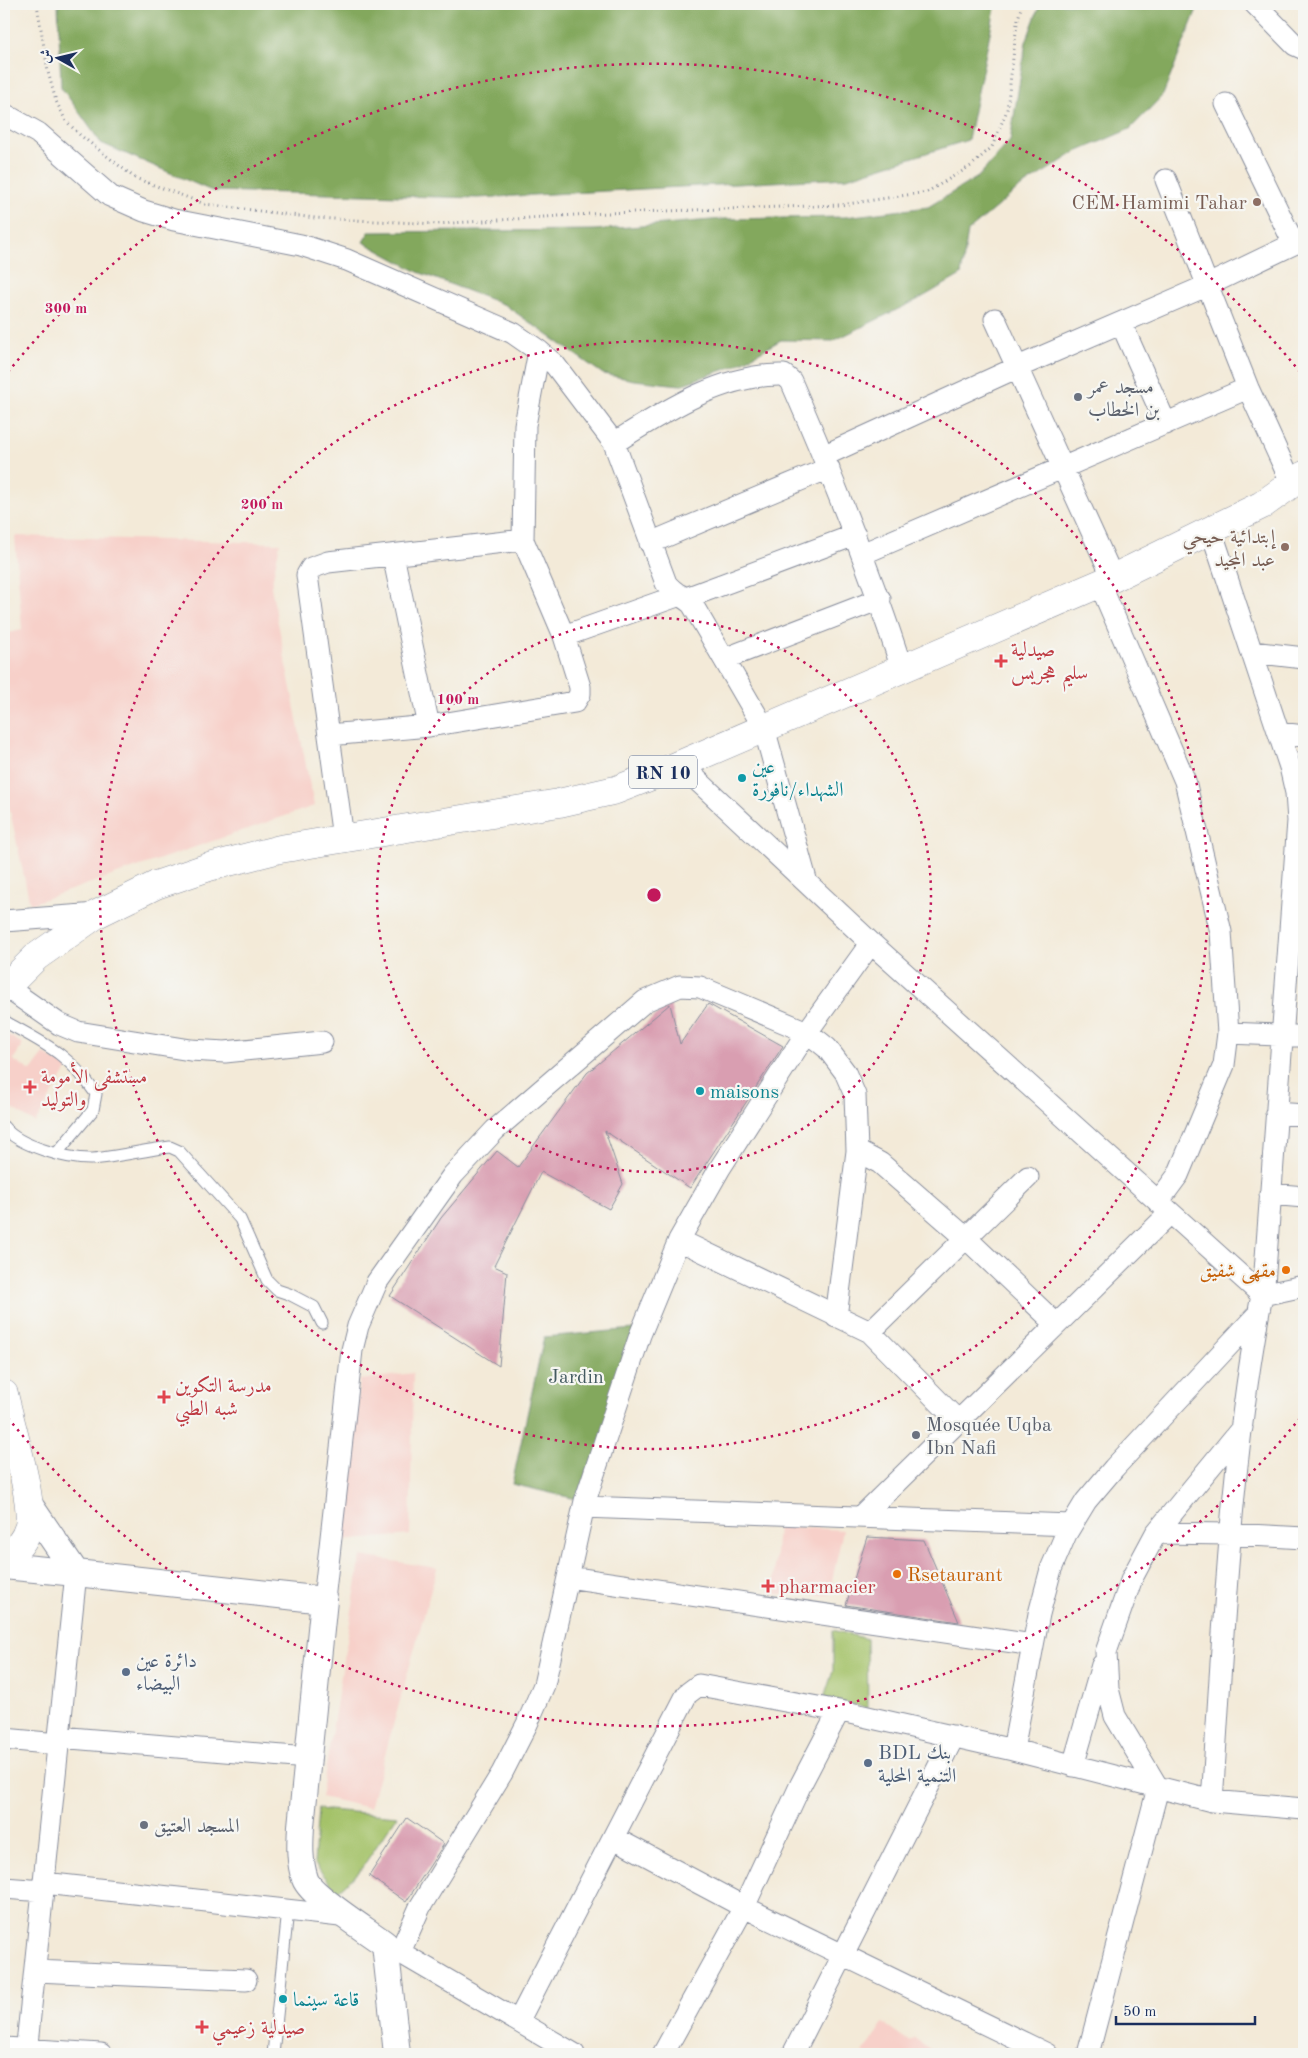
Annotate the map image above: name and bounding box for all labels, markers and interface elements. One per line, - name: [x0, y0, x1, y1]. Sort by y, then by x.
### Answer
- north arrow: [32, 32, 82, 82]
- text: ش: [38, 48, 54, 64]
- place label: CEM Hamimi Tahar: [1072, 194, 1247, 214]
- marker: CEM Hamimi Tahar: [1251, 196, 1263, 208]
- text: 300 m: [45, 302, 87, 317]
- place label: مسجد عمر بن الخطاب: [1086, 378, 1160, 422]
- marker: مسجد عمر بن الخطاب: [1072, 391, 1084, 403]
- text: 200 m: [241, 498, 283, 513]
- place label: إبتدائية حيحي عبد المجيد: [1182, 528, 1277, 571]
- marker: إبتدائية حيحي عبد المجيد: [1279, 541, 1291, 553]
- place label: صيدلية سليم هجريس: [1011, 641, 1088, 692]
- marker: صيدلية سليم هجريس: [995, 655, 1007, 667]
- text: 100 m: [437, 693, 479, 708]
- road number: RN 10: [629, 756, 697, 789]
- place label: عين الشهداء/نافورة: [752, 758, 844, 802]
- marker: عين الشهداء/نافورة: [736, 772, 748, 784]
- centre of rings: [645, 886, 663, 904]
- place label: مستشفى الأمومة والتوليد: [41, 1061, 147, 1112]
- marker: مستشفى الأمومة والتوليد: [23, 1080, 37, 1094]
- place label: maisons: [710, 1083, 779, 1103]
- marker: maisons: [694, 1085, 706, 1097]
- place label: مقهى شفيق: [1200, 1262, 1276, 1284]
- marker: مقهى شفيق: [1280, 1264, 1292, 1276]
- park label: Jardin: [548, 1368, 604, 1388]
- place label: مدرسة التكوين شبه الطبي: [175, 1375, 272, 1427]
- marker: مدرسة التكوين شبه الطبي: [157, 1390, 171, 1404]
- place label: Mosquée Uqba Ibn Nafi: [926, 1416, 1052, 1459]
- marker: Mosquée Uqba Ibn Nafi: [910, 1429, 922, 1441]
- place label: Rsetaurant: [907, 1566, 1003, 1586]
- marker: Rsetaurant: [891, 1568, 903, 1580]
- place label: pharmacier: [779, 1578, 876, 1598]
- marker: pharmacier: [761, 1579, 775, 1593]
- place label: دائرة عين البيضاء: [136, 1652, 197, 1695]
- marker: دائرة عين البيضاء: [120, 1666, 132, 1678]
- place label: BDL بنك التنمية المحلية: [878, 1743, 956, 1787]
- marker: BDL بنك التنمية المحلية: [862, 1757, 874, 1769]
- place label: المسجد العتيق: [154, 1817, 240, 1838]
- marker: المسجد العتيق: [138, 1819, 150, 1831]
- place label: قاعة سينما: [293, 1991, 359, 2011]
- marker: قاعة سينما: [277, 1993, 289, 2005]
- scale bar: [1116, 1993, 1254, 2025]
- text: 50 m: [1123, 2005, 1157, 2020]
- place label: صيدلية زعيمي: [212, 2019, 305, 2046]
- marker: صيدلية زعيمي: [196, 2021, 208, 2033]

